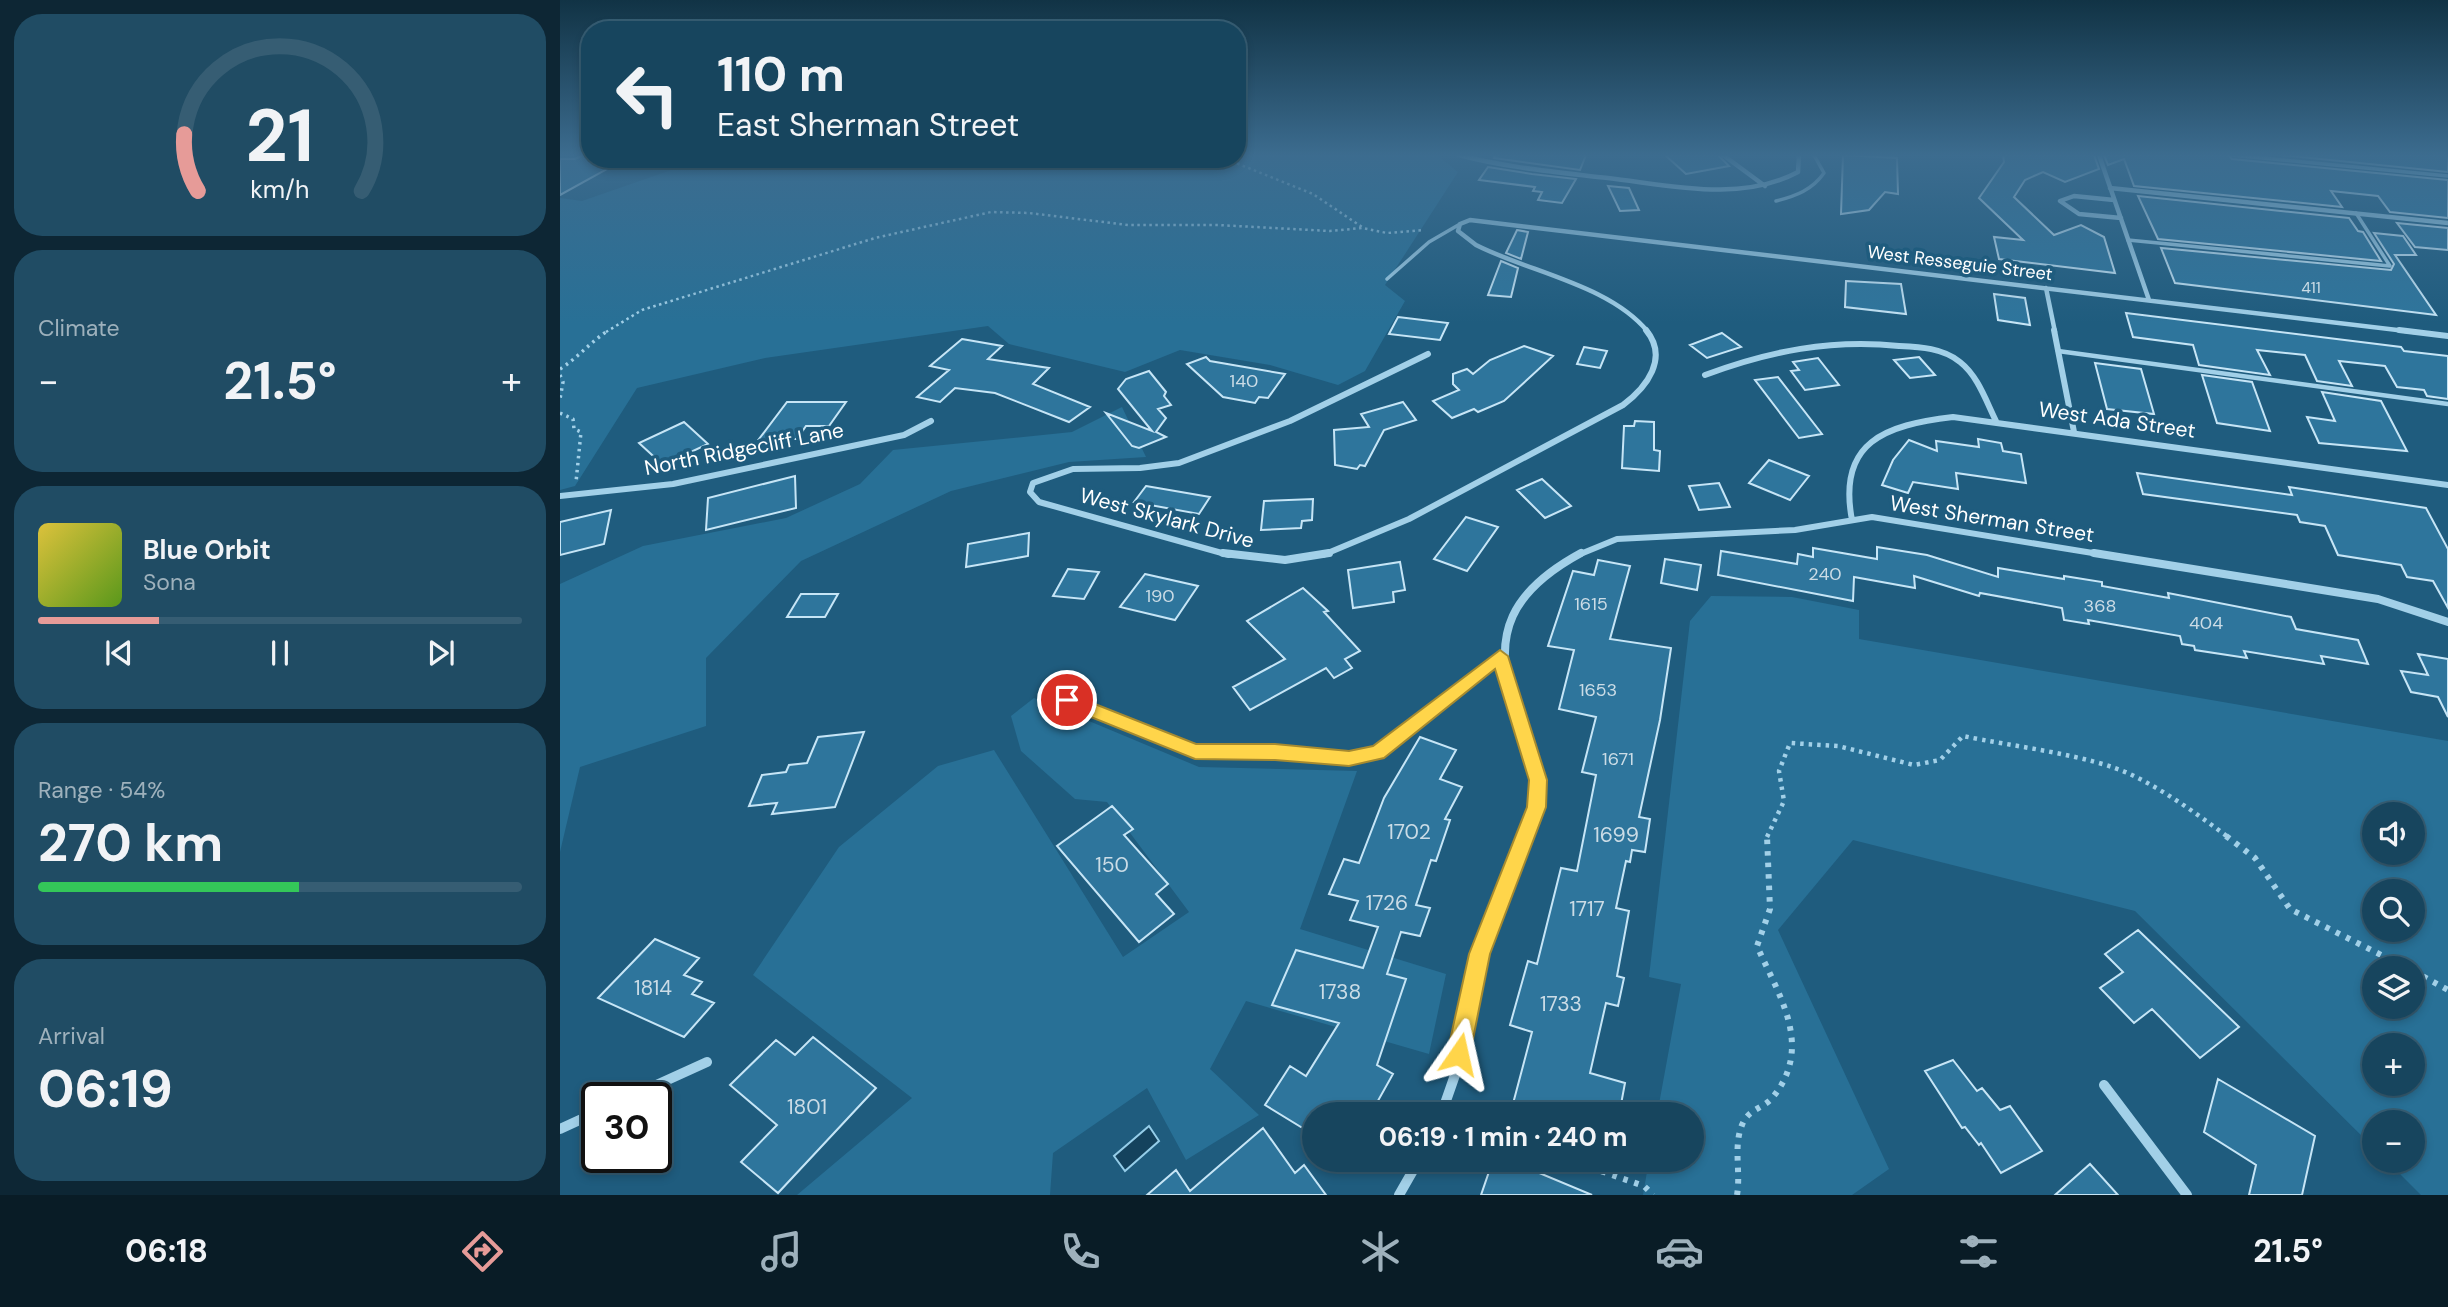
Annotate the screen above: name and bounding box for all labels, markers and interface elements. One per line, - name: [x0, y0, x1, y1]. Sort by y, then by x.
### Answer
- text: 110 m: [717, 42, 845, 106]
- icon: left: [602, 49, 693, 140]
- text: 21: [246, 89, 314, 184]
- text: East Sherman Street: [717, 104, 1019, 146]
- text: km/h: [250, 173, 310, 206]
- street label: West Resseguie Street: [1866, 240, 2054, 286]
- house number: 411: [2301, 277, 2321, 298]
- text: Climate: [38, 313, 120, 343]
- text: 21.5°: [223, 347, 337, 415]
- text: −: [38, 356, 59, 406]
- text: +: [501, 356, 522, 406]
- house number: 140: [1230, 369, 1258, 393]
- street label: West Ada Street: [2037, 395, 2197, 445]
- street label: North Ridgecliff Lane: [642, 416, 846, 482]
- street label: West Skylark Drive: [1077, 481, 1257, 555]
- street label: West Sherman Street: [1888, 489, 2096, 549]
- text: Blue Orbit: [143, 533, 271, 567]
- house number: 240: [1808, 562, 1842, 586]
- text: Sona: [143, 567, 196, 597]
- house number: 190: [1145, 584, 1175, 608]
- house number: 1615: [1574, 592, 1608, 616]
- house number: 368: [2084, 594, 2116, 618]
- house number: 404: [2189, 611, 2223, 635]
- icon: previous: [100, 634, 138, 672]
- icon: pause: [261, 634, 299, 672]
- icon: next: [422, 634, 460, 672]
- pin: [1037, 670, 1097, 730]
- house number: 1653: [1579, 678, 1617, 702]
- icon: arrive: [1048, 681, 1086, 719]
- house number: 1671: [1602, 747, 1634, 771]
- text: Range · 54%: [38, 775, 165, 805]
- map controls: [2362, 802, 2425, 1173]
- button: sound: [2362, 802, 2425, 865]
- text: 270 km: [38, 809, 223, 877]
- house number: 1702: [1387, 818, 1431, 846]
- house number: 1699: [1593, 821, 1639, 849]
- house number: 150: [1095, 851, 1129, 879]
- button: search: [2362, 879, 2425, 942]
- house number: 1726: [1366, 889, 1408, 917]
- house number: 1717: [1569, 895, 1605, 923]
- button: layers: [2362, 956, 2425, 1019]
- house number: 1814: [634, 974, 672, 1002]
- house number: 1738: [1319, 978, 1361, 1006]
- house number: 1733: [1540, 990, 1582, 1018]
- position arrow: [1422, 1017, 1496, 1091]
- text: Arrival: [38, 1021, 105, 1051]
- button: +: [2362, 1033, 2425, 1096]
- text: 06:19: [38, 1055, 173, 1123]
- speed limit sign: 30: [581, 1082, 672, 1173]
- house number: 1801: [787, 1093, 827, 1121]
- button: −: [2362, 1110, 2425, 1173]
- text: 06:19 · 1 min · 240 m: [1379, 1120, 1627, 1154]
- icon: directions: [458, 1227, 507, 1276]
- icon: music: [757, 1227, 806, 1276]
- icon: phone: [1056, 1227, 1105, 1276]
- icon: climate: [1356, 1227, 1405, 1276]
- icon: car: [1655, 1227, 1704, 1276]
- icon: filters: [1954, 1227, 2003, 1276]
- text: 06:18: [125, 1230, 208, 1272]
- text: 21.5°: [2253, 1230, 2323, 1272]

